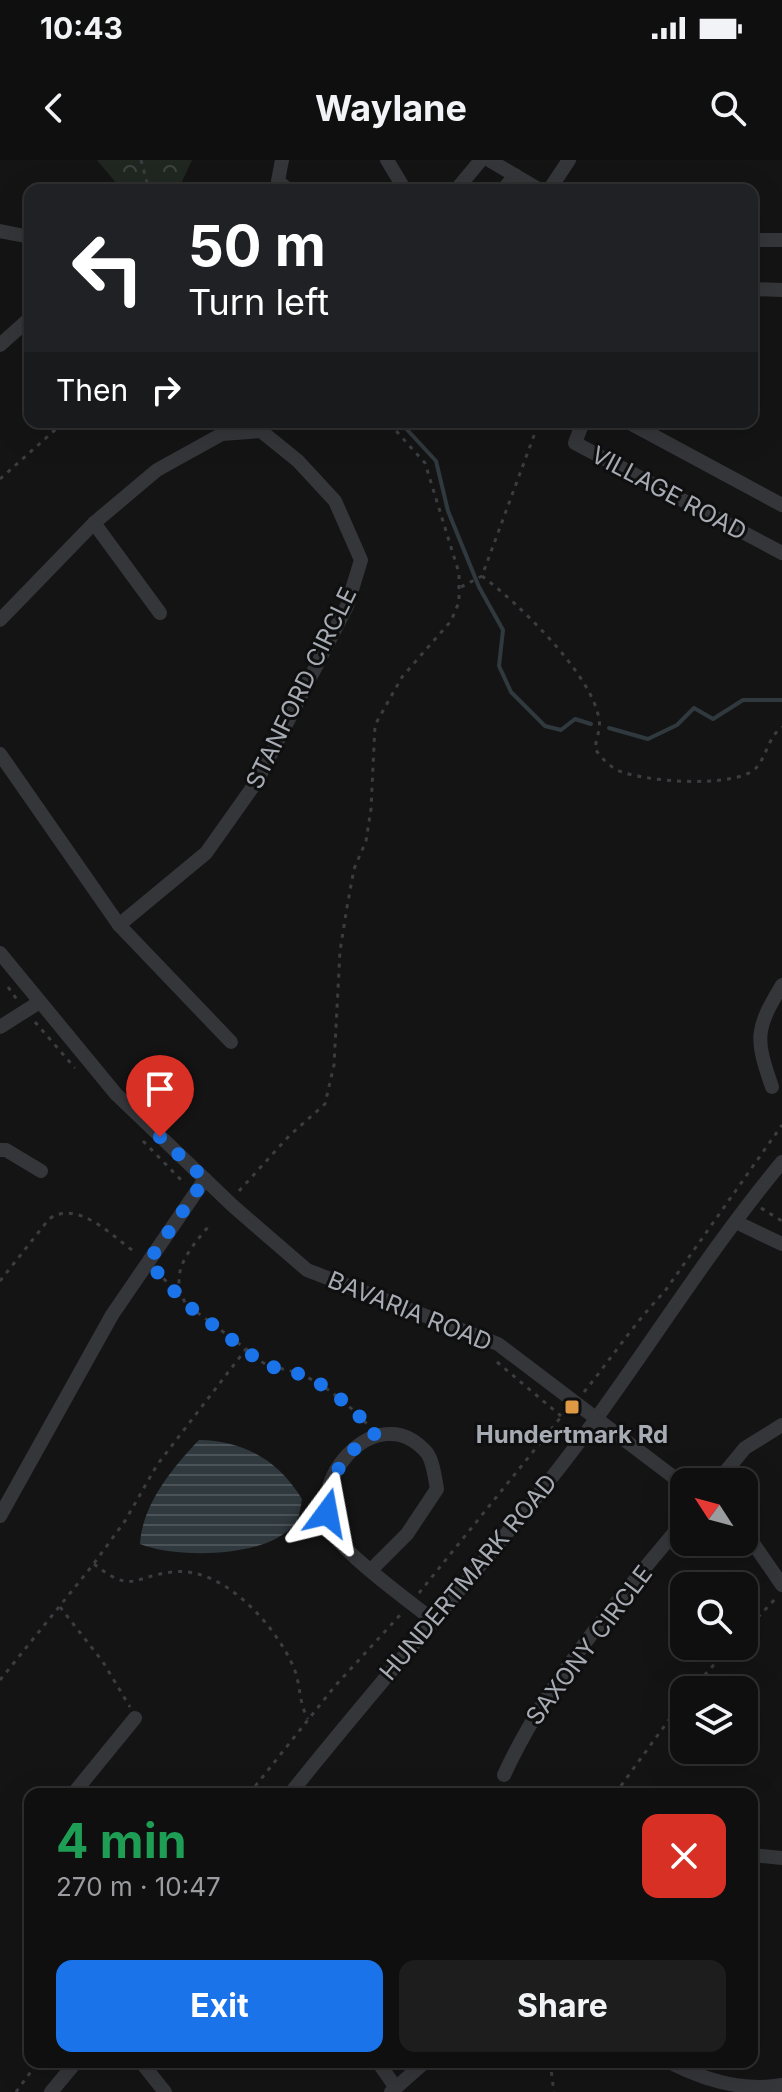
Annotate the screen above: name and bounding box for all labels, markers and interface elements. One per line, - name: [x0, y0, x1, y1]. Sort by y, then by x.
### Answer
- text: 10:43: [40, 10, 123, 46]
- icon: back: [32, 86, 76, 130]
- text: Waylane: [315, 86, 467, 130]
- icon: search: [706, 86, 750, 130]
- text: 50 m: [188, 212, 326, 280]
- icon: left: [56, 216, 160, 320]
- text: Turn left: [188, 280, 329, 324]
- icon: right: [144, 368, 188, 412]
- text: Then: [56, 372, 128, 408]
- street label: VILLAGE ROAD: [586, 440, 752, 546]
- street label: STANFORD CIRCLE: [240, 583, 362, 793]
- pin: [126, 1055, 194, 1137]
- icon: arrive: [138, 1067, 182, 1111]
- street label: BAVARIA ROAD: [324, 1265, 496, 1357]
- marker: Hundertmark Rd: [563, 1398, 581, 1416]
- place label: Hundertmark Rd: [476, 1420, 668, 1449]
- street label: HUNDERTMARK ROAD: [373, 1468, 563, 1686]
- north arrow: [670, 1468, 758, 1556]
- map controls: [670, 1468, 758, 1764]
- position arrow: [285, 1471, 369, 1555]
- street label: SAXONY CIRCLE: [520, 1560, 658, 1730]
- button: search: [670, 1572, 758, 1660]
- button: layers: [670, 1676, 758, 1764]
- text: 4 min: [56, 1811, 187, 1870]
- button: close: [642, 1814, 726, 1898]
- text: 270 m · 10:47: [56, 1871, 221, 1902]
- button: Exit: [56, 1960, 383, 2052]
- button: Share: [399, 1960, 726, 2052]

